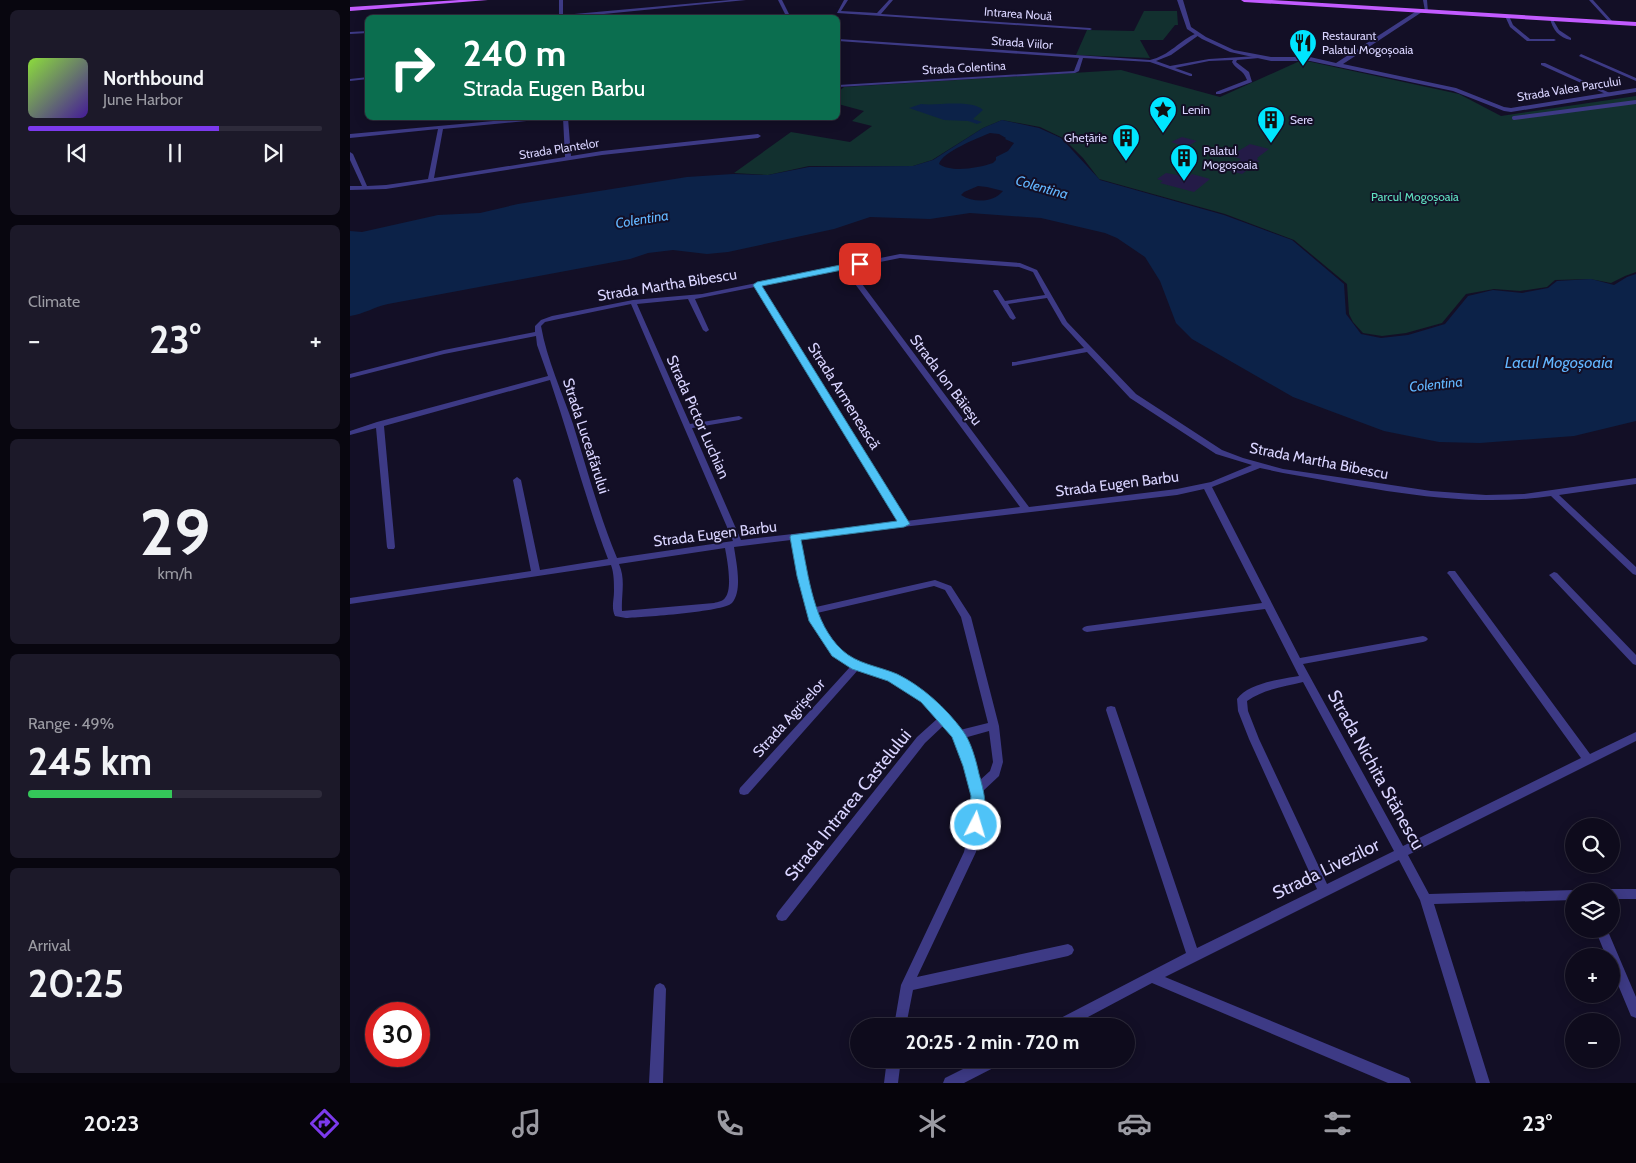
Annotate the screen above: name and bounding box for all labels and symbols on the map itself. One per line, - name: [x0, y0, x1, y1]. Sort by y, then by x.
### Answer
- street label: Intrarea Nouă: [983, 4, 1053, 23]
- restaurant icon: Restaurant Palatul Mogoșoaia: [1288, 28, 1318, 67]
- place label: Restaurant Palatul Mogoșoaia: [1322, 28, 1413, 58]
- street label: Strada Viilor: [991, 33, 1053, 52]
- street label: Strada Colentina: [922, 58, 1006, 77]
- street label: Strada Valea Parcului: [1516, 73, 1622, 104]
- place icon: Lenin: [1148, 95, 1178, 134]
- place label: Lenin: [1182, 102, 1210, 117]
- building icon: Sere: [1256, 105, 1286, 144]
- place label: Sere: [1290, 112, 1313, 127]
- building icon: Ghețărie: [1111, 123, 1141, 162]
- place label: Ghețărie: [1064, 130, 1107, 146]
- street label: Strada Plantelor: [518, 135, 600, 162]
- building icon: Palatul Mogoșoaia: [1169, 143, 1199, 182]
- place label: Palatul Mogoșoaia: [1203, 143, 1258, 173]
- water label: Colentina: [1014, 171, 1070, 203]
- park label: Parcul Mogoșoaia: [1371, 189, 1459, 205]
- water label: Colentina: [614, 206, 670, 232]
- pin: [839, 243, 881, 285]
- street label: Strada Martha Bibescu: [596, 265, 738, 305]
- street label: Strada Ion Băieșu: [905, 331, 986, 430]
- street label: Strada Armenească: [804, 339, 885, 453]
- street label: Strada Pictor Luchian: [663, 353, 733, 481]
- water label: Lacul Mogoșoaia: [1505, 353, 1613, 372]
- water label: Colentina: [1408, 372, 1464, 396]
- street label: Strada Luceafărului: [559, 376, 613, 496]
- street label: Strada Martha Bibescu: [1248, 439, 1390, 483]
- street label: Strada Eugen Barbu: [1054, 467, 1180, 501]
- street label: Strada Eugen Barbu: [652, 517, 778, 551]
- street label: Strada Agrișelor: [749, 675, 830, 762]
- street label: Strada Nichita Stănescu: [1323, 686, 1429, 854]
- street label: Strada Intrarea Castelului: [780, 725, 916, 885]
- position arrow: [949, 798, 1001, 850]
- street label: Strada Livezilor: [1269, 834, 1383, 904]
- speed limit sign: 30: [365, 1002, 430, 1067]

